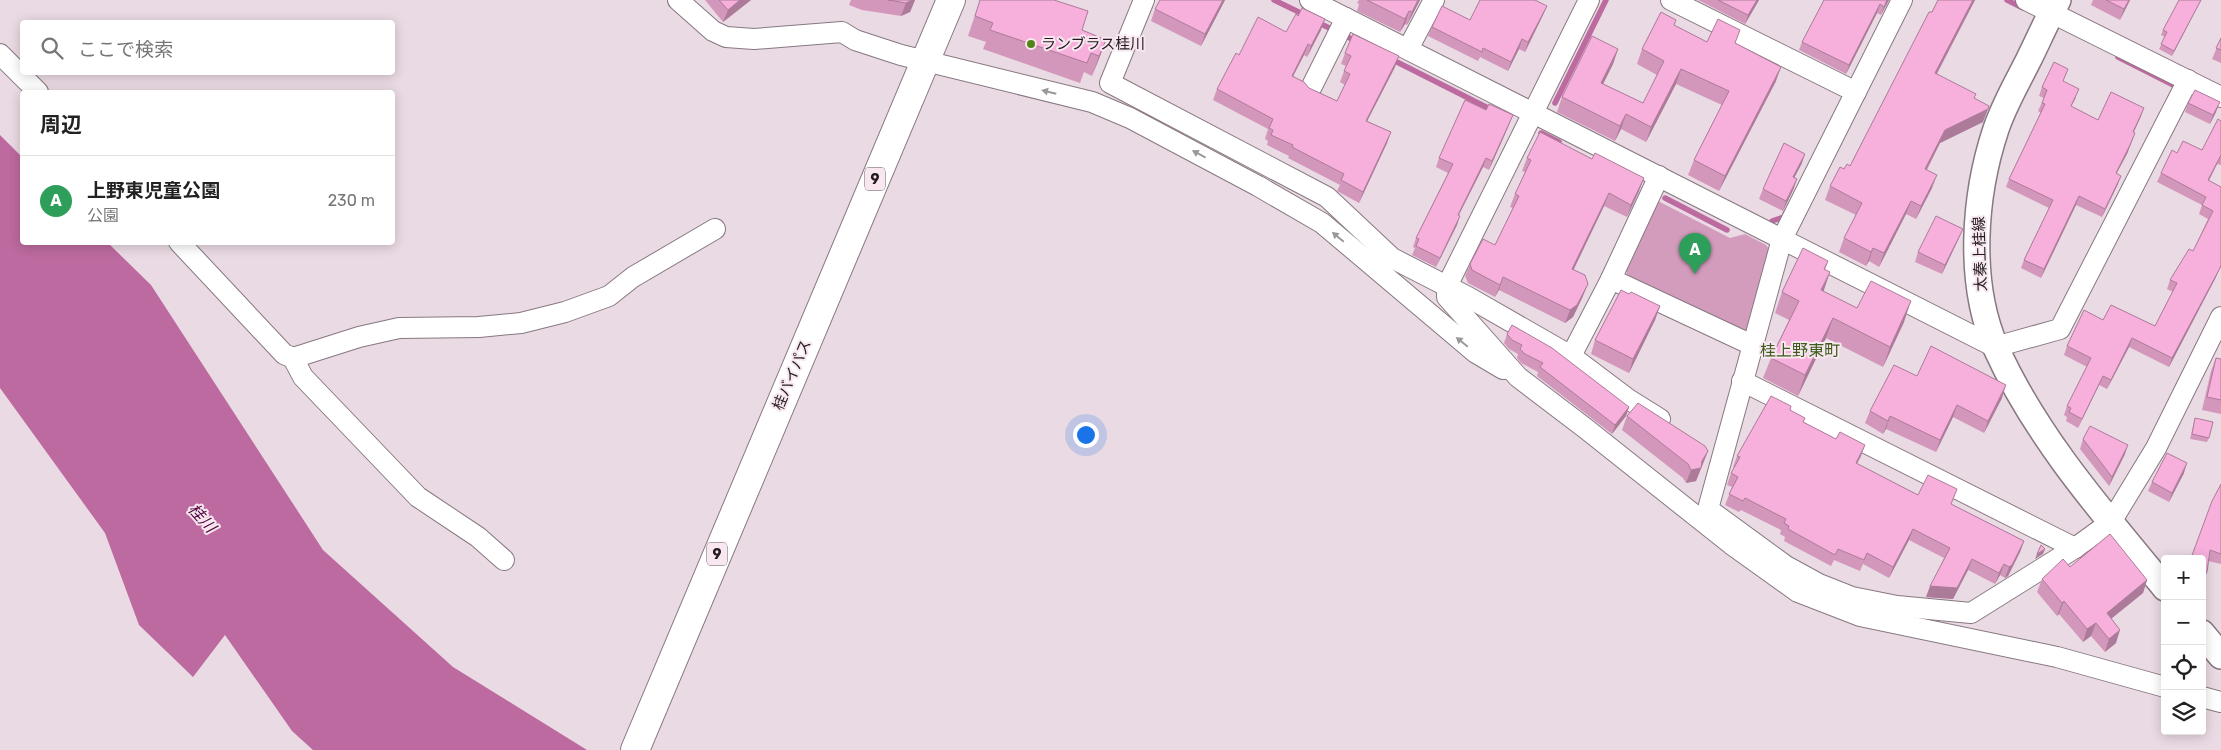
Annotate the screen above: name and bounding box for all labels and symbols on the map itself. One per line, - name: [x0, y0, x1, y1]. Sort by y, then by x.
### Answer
- place label: ランブラス桂川: [1041, 35, 1145, 53]
- marker: ランブラス桂川: [1025, 38, 1037, 50]
- one-way arrow: [1042, 88, 1057, 96]
- one-way arrow: [1192, 149, 1206, 158]
- road number: 9: [865, 168, 885, 190]
- street label: 太秦上桂線: [1970, 216, 1990, 292]
- one-way arrow: [1332, 232, 1344, 243]
- pin: A: [1679, 233, 1711, 274]
- street label: 桂バイパス: [769, 337, 815, 413]
- one-way arrow: [1456, 337, 1469, 348]
- district label: 桂上野東町: [1760, 341, 1840, 360]
- your location: [1073, 422, 1099, 448]
- water label: 桂川: [184, 500, 221, 538]
- road number: 9: [707, 542, 727, 566]

